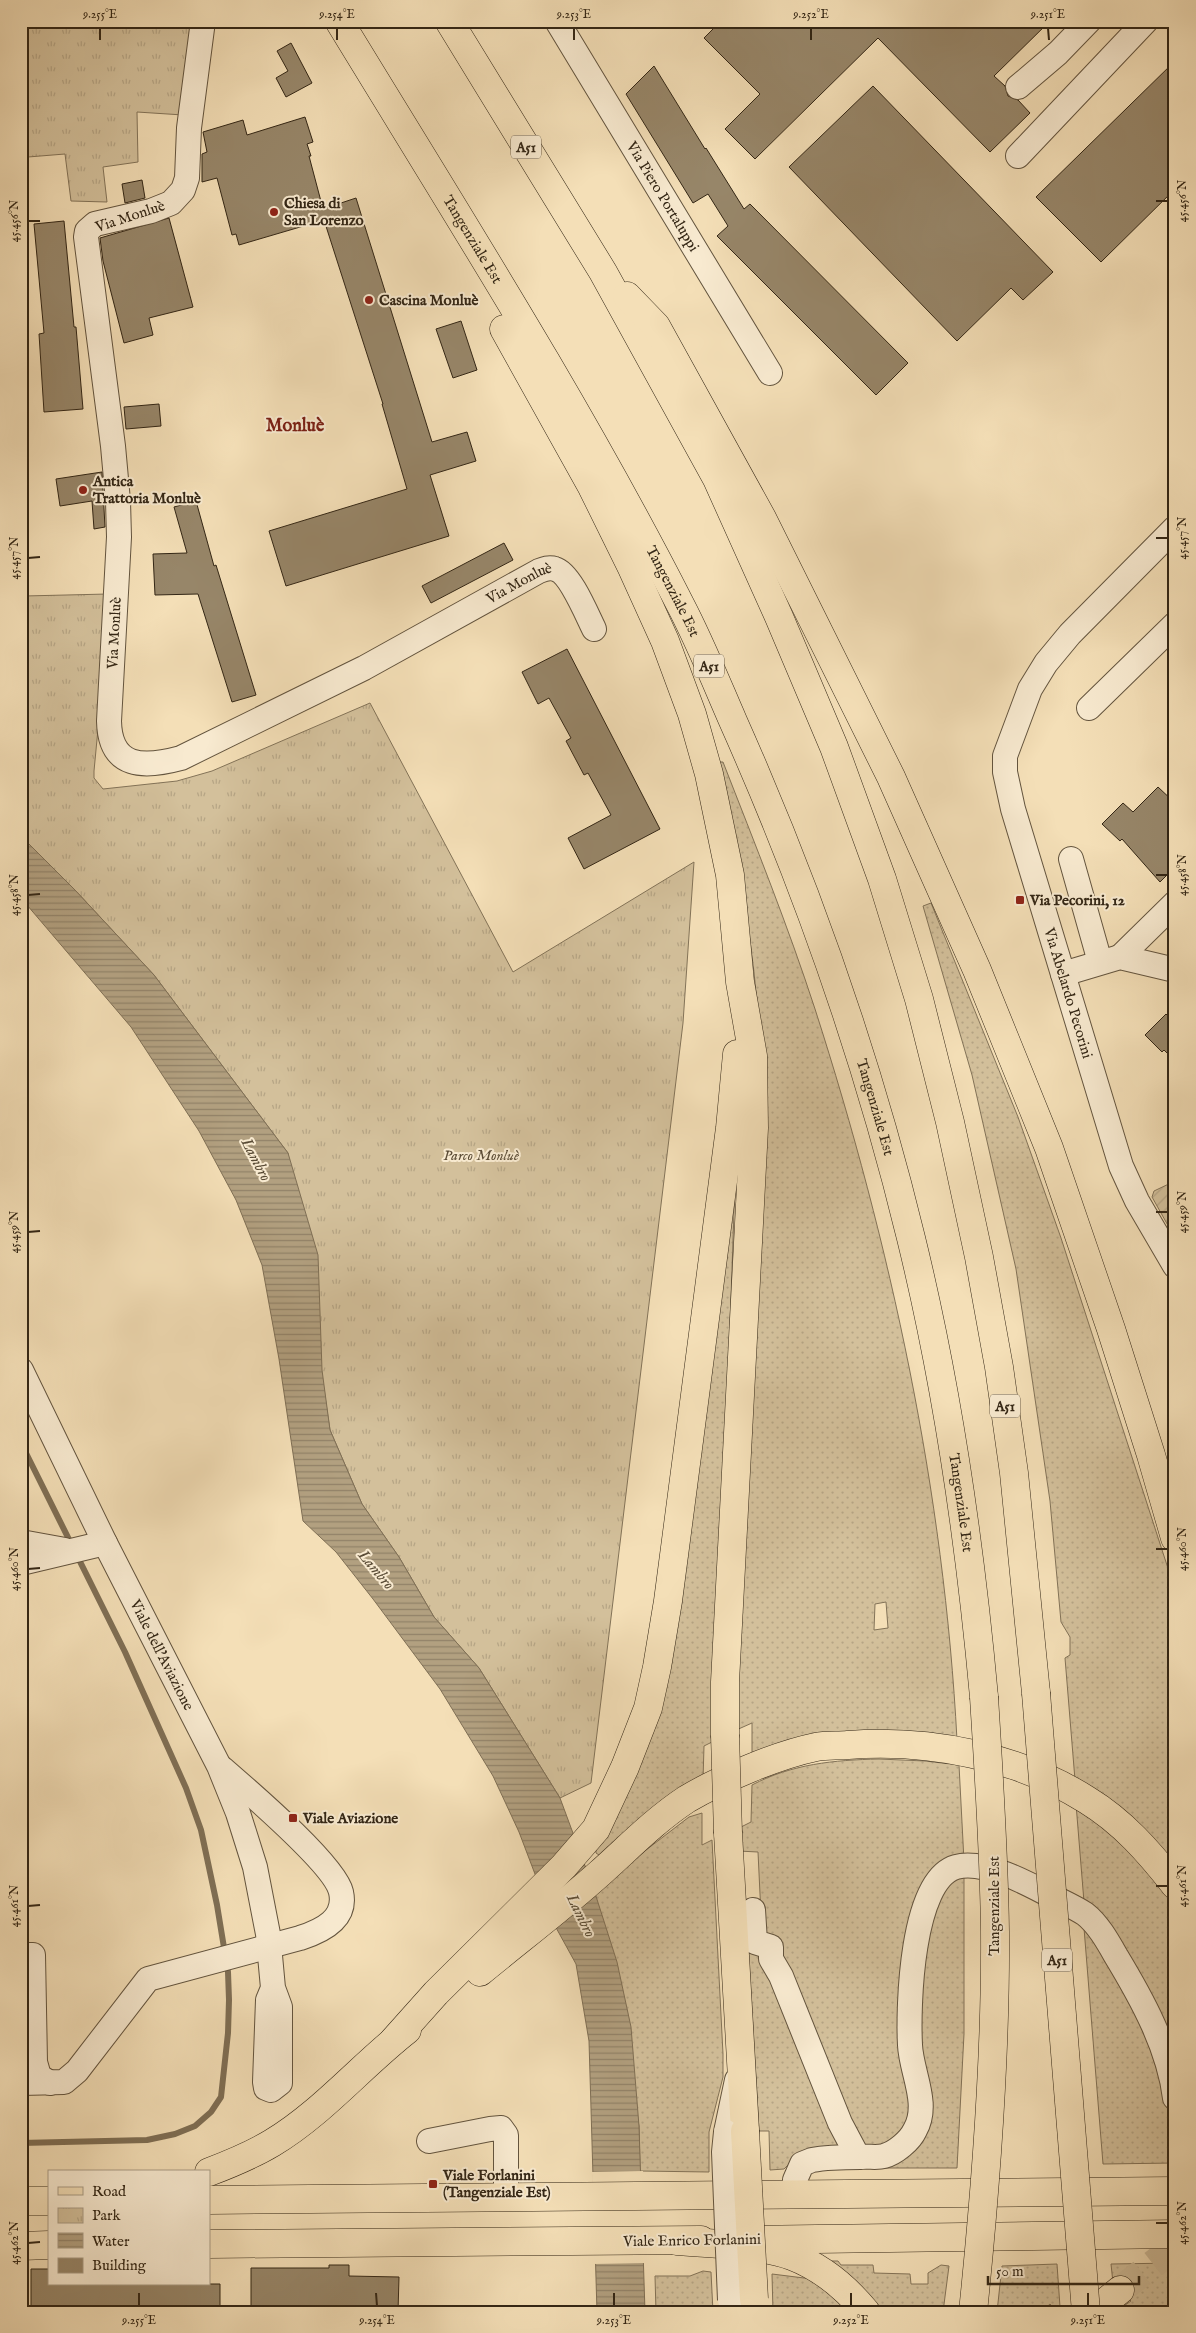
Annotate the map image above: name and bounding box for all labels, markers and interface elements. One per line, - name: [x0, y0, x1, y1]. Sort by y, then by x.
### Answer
- text: 9.255°E: [82, 7, 117, 22]
- text: 9.254°E: [318, 7, 355, 22]
- text: 9.253°E: [556, 7, 591, 22]
- text: 9.252°E: [792, 7, 829, 22]
- text: 9.251°E: [1030, 7, 1065, 22]
- road number: A51: [511, 136, 541, 158]
- street label: Via Piero Portaluppi: [622, 137, 703, 255]
- text: 45.456°N: [1175, 179, 1190, 222]
- street label: Tangenziale Est: [438, 192, 506, 287]
- place label: Chiesa di San Lorenzo: [284, 194, 364, 230]
- street label: Via Monluè: [92, 196, 168, 237]
- text: 45.456°N: [7, 199, 22, 242]
- marker: Chiesa di San Lorenzo: [268, 206, 280, 218]
- place label: Cascina Monluè: [379, 291, 478, 310]
- marker: Cascina Monluè: [363, 294, 375, 306]
- district label: Monluè: [266, 415, 325, 438]
- place label: Antica Trattoria Monluè: [92, 472, 201, 508]
- marker: Antica Trattoria Monluè: [77, 484, 89, 496]
- text: 45.457°N: [1175, 516, 1190, 559]
- text: 45.457°N: [7, 536, 22, 579]
- street label: Tangenziale Est: [641, 543, 704, 640]
- street label: Via Monluè: [482, 559, 553, 609]
- street label: Via Monluè: [103, 596, 126, 671]
- road number: A51: [694, 654, 724, 678]
- text: 45.458°N: [1175, 853, 1190, 896]
- text: 45.458°N: [7, 873, 22, 916]
- place label: Via Pecorini, 12: [1029, 891, 1125, 910]
- marker: Via Pecorini, 12: [1014, 894, 1026, 906]
- street label: Via Abelardo Pecorini: [1039, 925, 1097, 1061]
- street label: Tangenziale Est: [852, 1057, 898, 1158]
- water label: Lambro: [235, 1134, 275, 1185]
- park label: Parco Monluè: [443, 1146, 519, 1165]
- text: 45.459°N: [1175, 1190, 1190, 1233]
- text: 45.459°N: [7, 1210, 22, 1253]
- road number: A51: [990, 1394, 1020, 1418]
- street label: Tangenziale Est: [944, 1452, 977, 1553]
- text: 45.460°N: [1175, 1526, 1190, 1571]
- water label: Lambro: [352, 1545, 398, 1595]
- text: 45.460°N: [7, 1546, 22, 1591]
- street label: Viale dell'Aviazione: [125, 1596, 198, 1714]
- place label: Viale Aviazione: [302, 1809, 398, 1828]
- marker: Viale Aviazione: [287, 1812, 299, 1824]
- street label: Tangenziale Est: [985, 1856, 1004, 1956]
- text: 45.461°N: [1175, 1864, 1190, 1907]
- text: 45.461°N: [7, 1884, 22, 1927]
- water label: Lambro: [561, 1890, 599, 1941]
- road number: A51: [1042, 1948, 1072, 1972]
- place label: Viale Forlanini (Tangenziale Est): [442, 2166, 551, 2202]
- legend: [48, 2170, 210, 2286]
- marker: Viale Forlanini (Tangenziale Est): [427, 2178, 439, 2190]
- text: Road: [92, 2182, 127, 2201]
- text: 45.462°N: [1175, 2201, 1190, 2245]
- text: Park: [92, 2206, 122, 2225]
- text: 45.462°N: [7, 2221, 22, 2265]
- street label: Viale Enrico Forlanini: [622, 2230, 761, 2251]
- text: Water: [92, 2232, 130, 2251]
- scale bar: [988, 2253, 1140, 2285]
- text: Building: [92, 2256, 147, 2275]
- text: 50 m: [996, 2262, 1024, 2281]
- text: 9.255°E: [121, 2313, 156, 2328]
- text: 9.254°E: [358, 2313, 395, 2328]
- text: 9.253°E: [596, 2313, 631, 2328]
- text: 9.252°E: [832, 2313, 869, 2328]
- text: 9.251°E: [1070, 2313, 1105, 2328]

